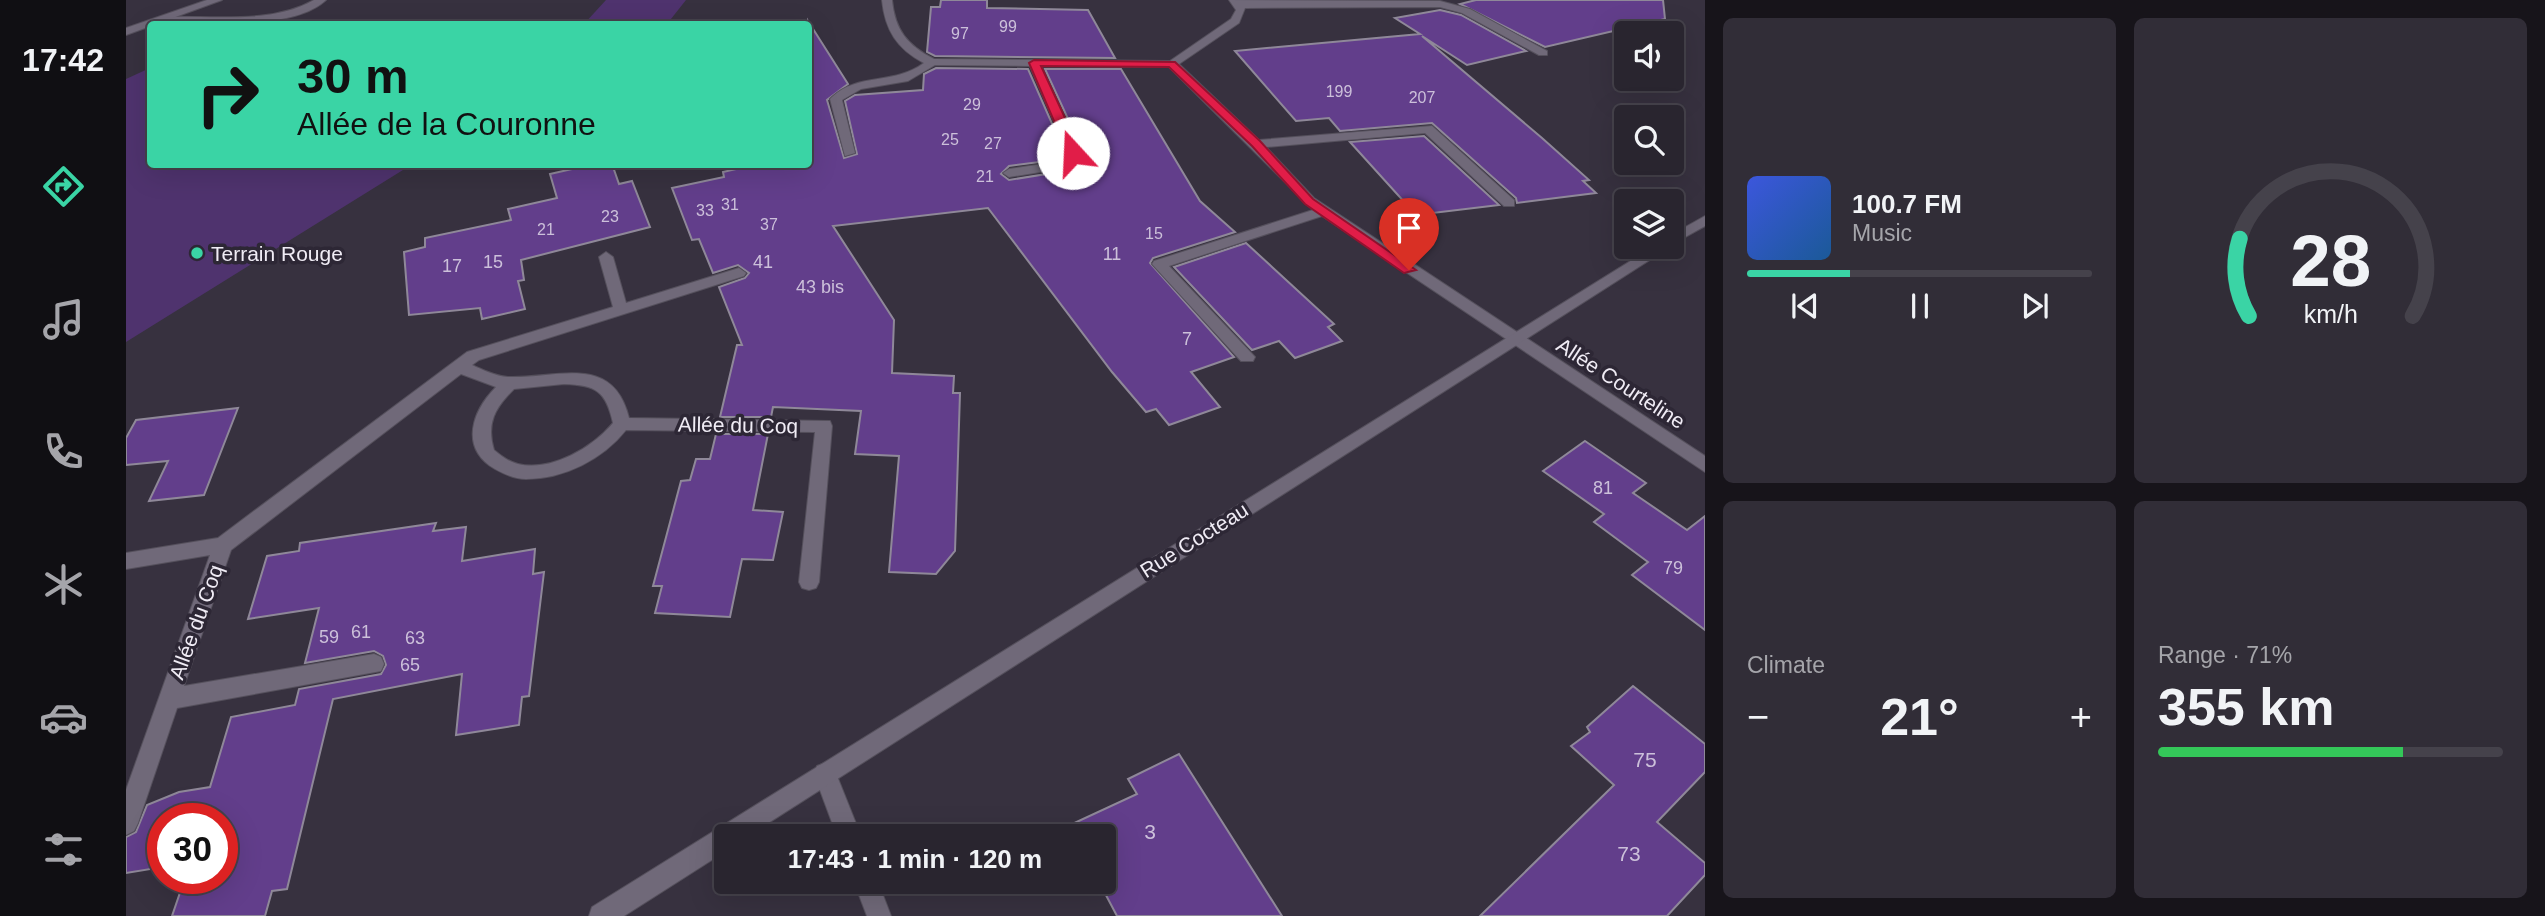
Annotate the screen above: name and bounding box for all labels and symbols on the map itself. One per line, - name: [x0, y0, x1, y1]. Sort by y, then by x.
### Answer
- house number: 99: [999, 18, 1017, 35]
- house number: 97: [951, 25, 969, 42]
- house number: 199: [1326, 83, 1352, 100]
- house number: 207: [1409, 89, 1435, 106]
- house number: 29: [963, 96, 981, 113]
- position arrow: [1036, 116, 1110, 190]
- house number: 25: [941, 131, 959, 148]
- house number: 27: [984, 135, 1002, 152]
- house number: 21: [976, 168, 994, 185]
- house number: 31: [721, 196, 739, 213]
- pin: [1379, 198, 1439, 270]
- house number: 33: [696, 202, 714, 219]
- house number: 23: [601, 208, 619, 225]
- house number: 37: [760, 216, 778, 233]
- house number: 21: [537, 221, 555, 238]
- house number: 15: [1145, 225, 1163, 242]
- place label: Terrain Rouge: [211, 242, 343, 265]
- house number: 11: [1103, 244, 1121, 264]
- marker: Terrain Rouge: [189, 245, 205, 261]
- house number: 15: [483, 252, 503, 272]
- house number: 41: [753, 252, 773, 272]
- house number: 17: [442, 256, 462, 276]
- house number: 43 bis: [796, 277, 844, 297]
- house number: 7: [1182, 329, 1192, 349]
- street label: Allée Courteline: [1553, 333, 1689, 433]
- street label: Allée du Coq: [678, 412, 798, 438]
- house number: 81: [1593, 478, 1613, 498]
- street label: Rue Cocteau: [1136, 498, 1252, 582]
- house number: 79: [1663, 558, 1683, 578]
- street label: Allée du Coq: [165, 562, 227, 682]
- house number: 61: [351, 622, 371, 642]
- house number: 59: [319, 627, 339, 647]
- house number: 63: [405, 628, 425, 648]
- house number: 65: [400, 655, 420, 675]
- house number: 75: [1633, 748, 1657, 771]
- speed limit sign: 30: [147, 803, 238, 894]
- house number: 3: [1144, 820, 1156, 843]
- house number: 73: [1617, 842, 1641, 865]

